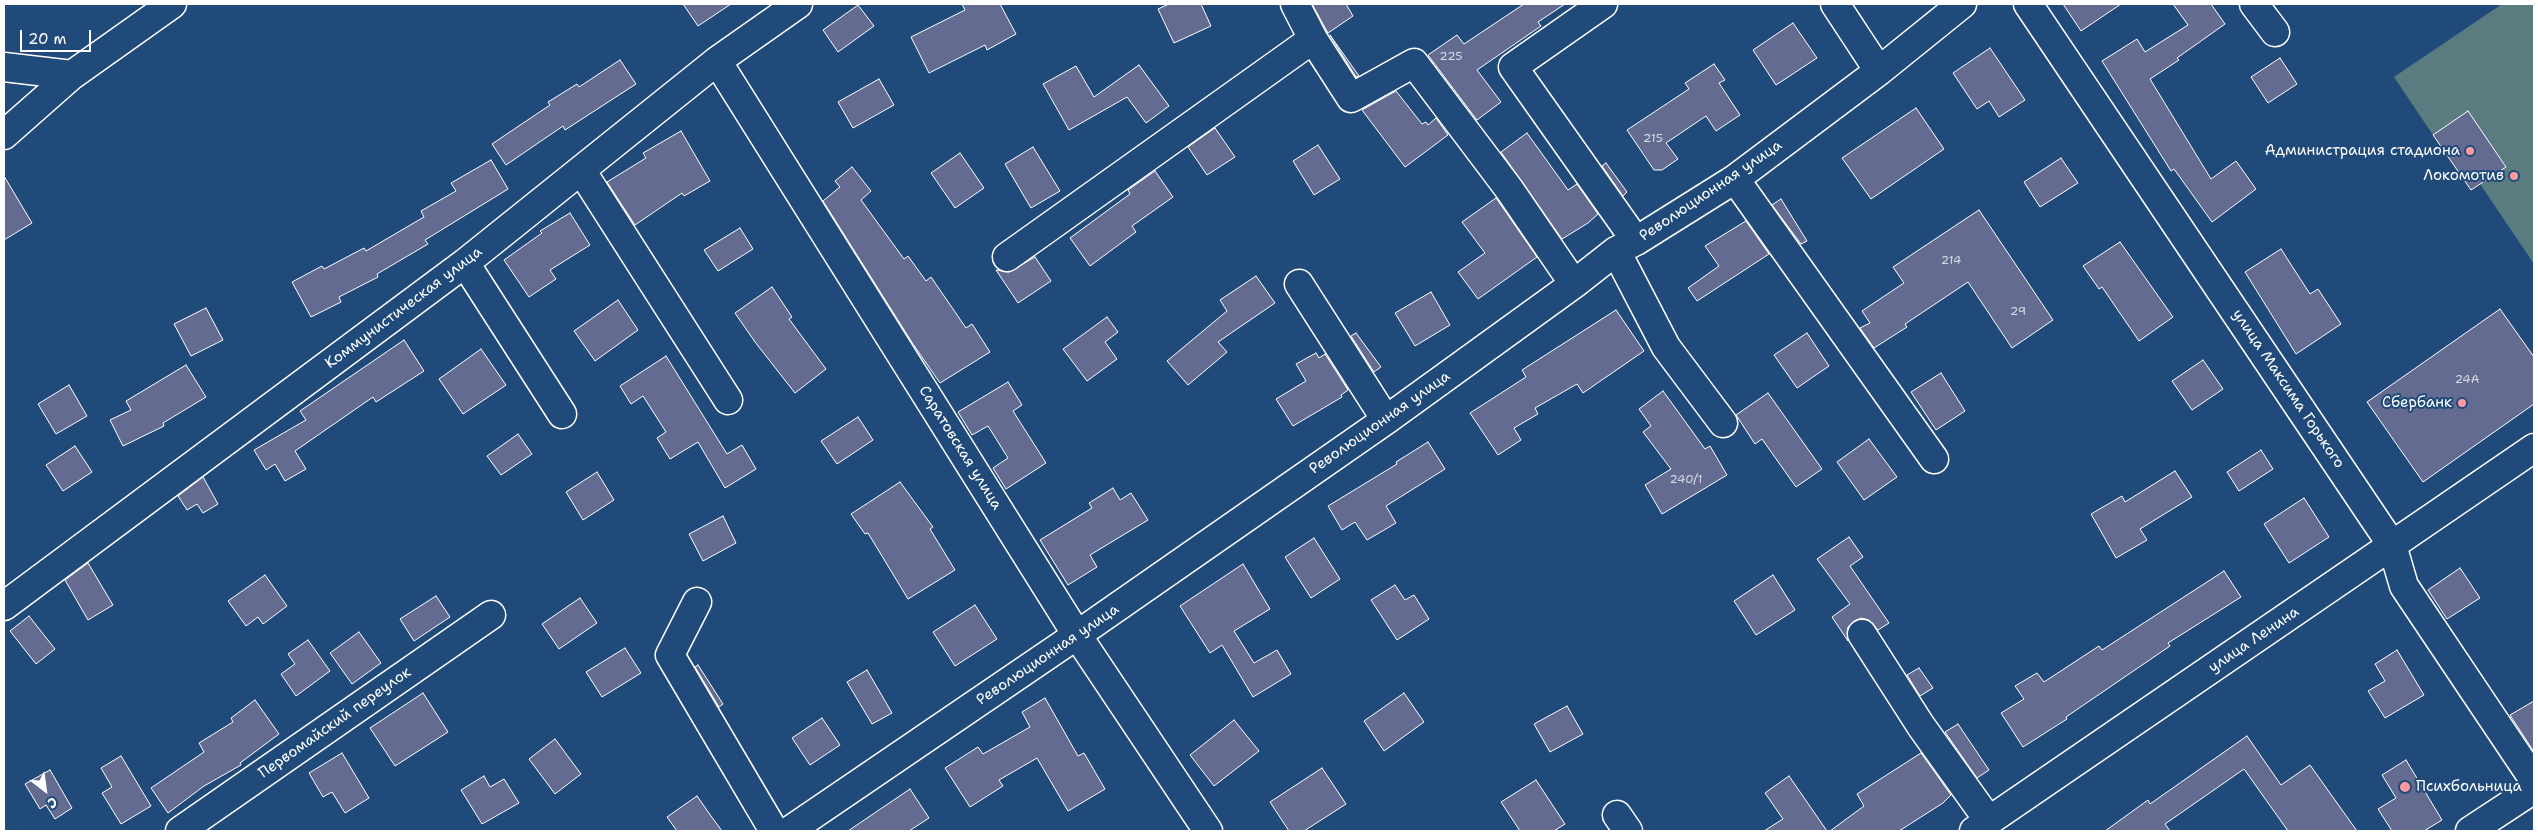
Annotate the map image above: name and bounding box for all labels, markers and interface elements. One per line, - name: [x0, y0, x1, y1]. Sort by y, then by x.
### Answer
- scale bar: [22, 20, 94, 52]
- text: 20 m: [28, 29, 67, 49]
- house number: 225: [1439, 50, 1463, 64]
- house number: 215: [1643, 132, 1663, 146]
- street label: Революционная улица: [1636, 137, 1786, 245]
- place label: Администрация стадиона: [2265, 142, 2460, 160]
- marker: Администрация стадиона: [2464, 145, 2476, 157]
- place label: Локомотив: [2423, 167, 2504, 185]
- marker: Локомотив: [2508, 170, 2520, 182]
- street label: Коммунистическая улица: [322, 243, 486, 373]
- house number: 214: [1941, 254, 1961, 268]
- house number: 29: [2010, 305, 2026, 319]
- street label: улица Максима Горького: [2228, 306, 2348, 472]
- street label: Революционная улица: [1306, 367, 1454, 479]
- house number: 24А: [2455, 373, 2479, 387]
- street label: Саратовская улица: [915, 383, 1005, 513]
- place label: Сбербанк: [2382, 394, 2452, 412]
- marker: Сбербанк: [2456, 397, 2468, 409]
- house number: 240/1: [1669, 473, 1703, 487]
- street label: Революционная улица: [973, 601, 1123, 709]
- street label: улица Ленина: [2205, 603, 2303, 677]
- street label: Первомайский переулок: [255, 664, 415, 782]
- north arrow: [20, 765, 70, 815]
- place label: Психбольница: [2416, 778, 2522, 796]
- marker: Психбольница: [2398, 780, 2412, 794]
- text: С: [44, 793, 61, 813]

